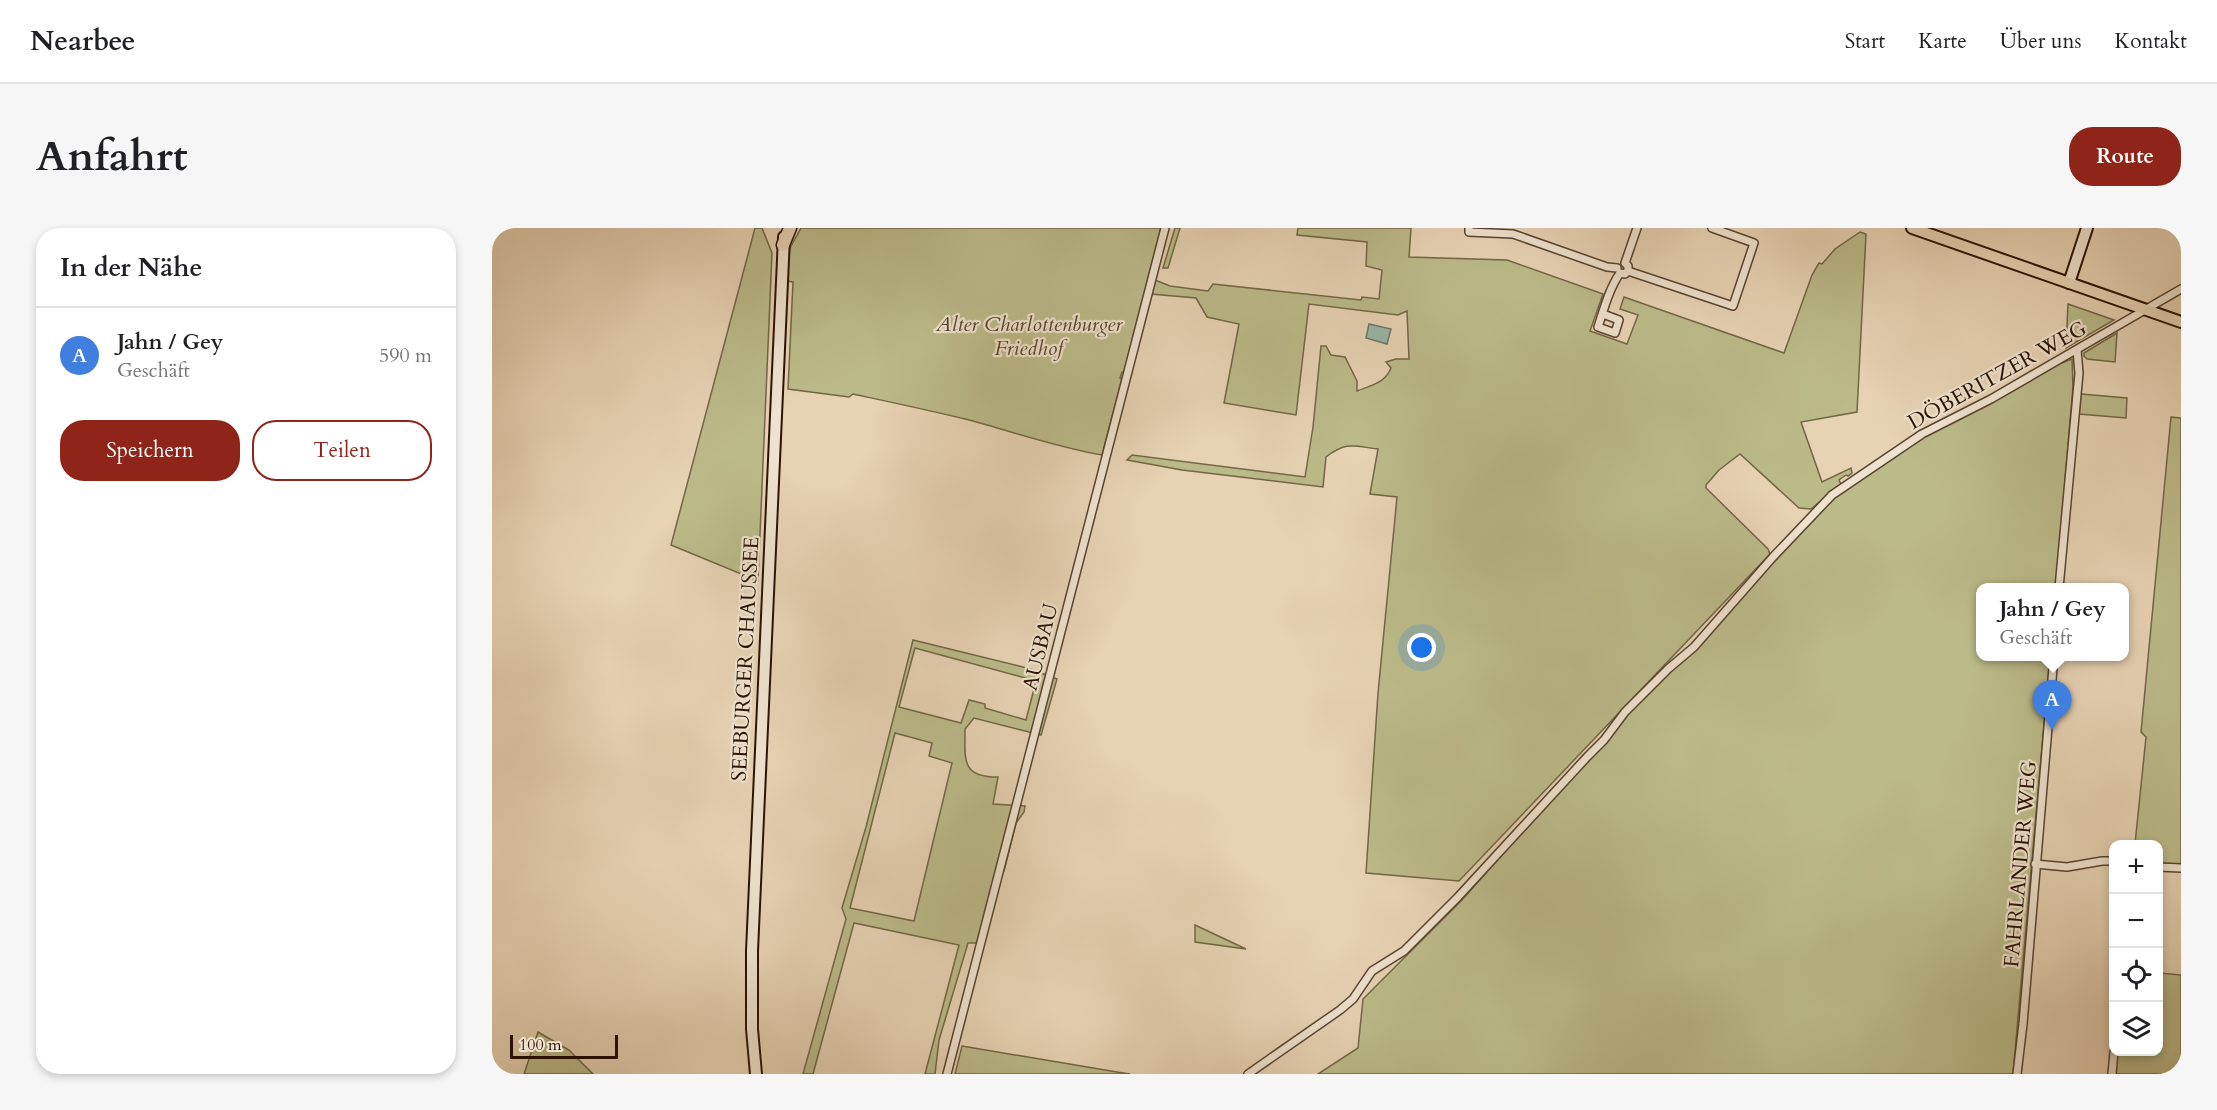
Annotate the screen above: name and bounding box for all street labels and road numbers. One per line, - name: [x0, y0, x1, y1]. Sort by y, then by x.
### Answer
- street label: DÖBERITZER WEG: [1903, 314, 2092, 437]
- street label: SEEBURGER CHAUSSEE: [725, 536, 766, 782]
- street label: AUSBAU: [1016, 600, 1065, 694]
- street label: FAHRLANDER WEG: [1997, 759, 2044, 969]

